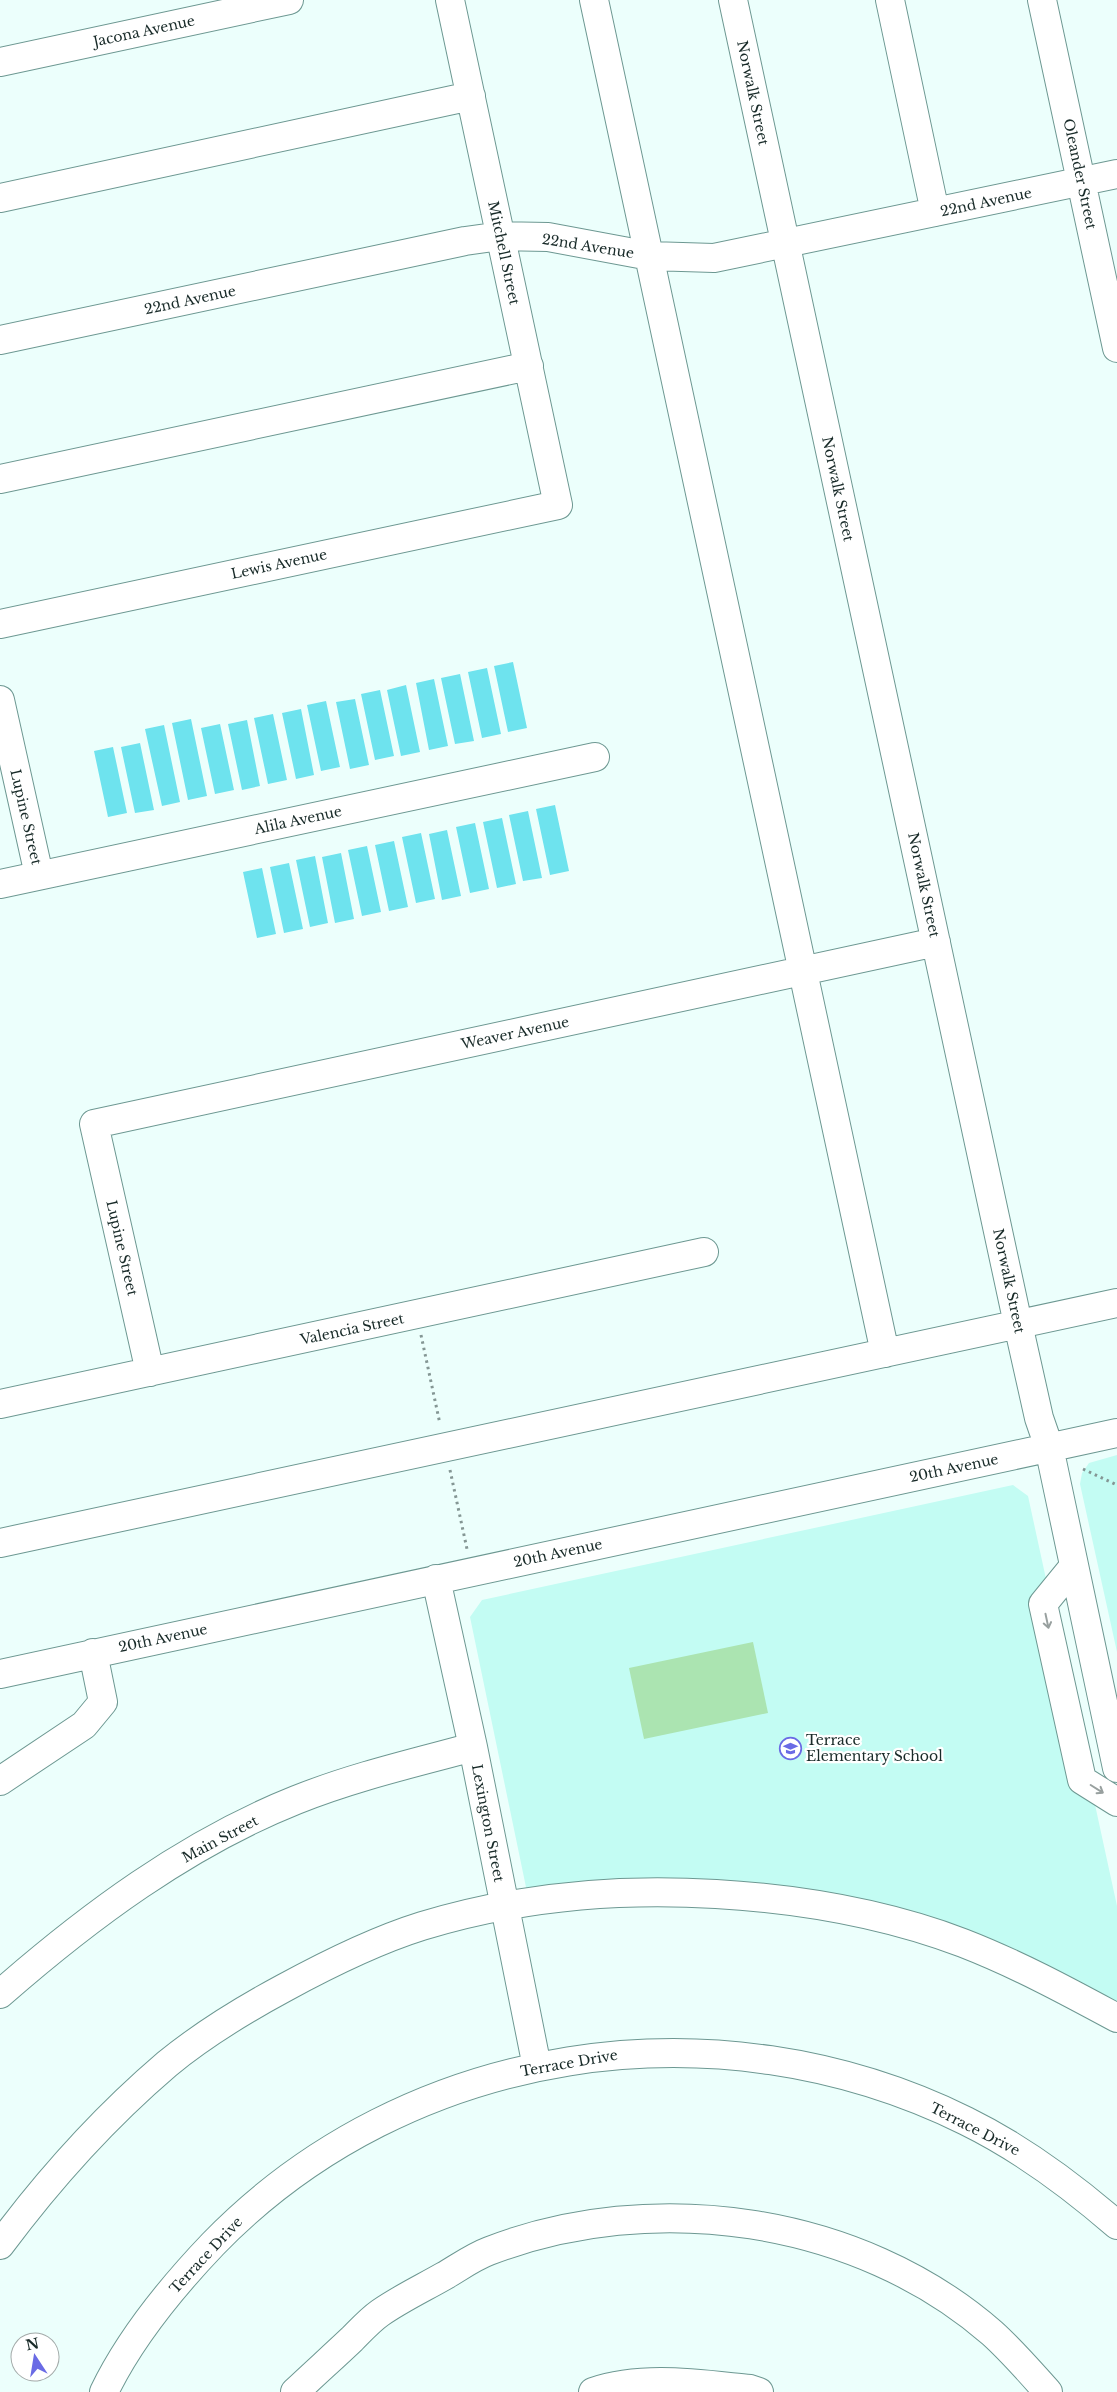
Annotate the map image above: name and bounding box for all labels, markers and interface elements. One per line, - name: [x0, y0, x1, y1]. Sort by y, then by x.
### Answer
- street label: Jacona Avenue: [90, 11, 196, 51]
- street label: Norwalk Street: [733, 39, 773, 148]
- street label: Oleander Street: [1059, 117, 1101, 232]
- street label: 22nd Avenue: [939, 184, 1033, 220]
- street label: Mitchell Street: [484, 199, 524, 307]
- street label: 22nd Avenue: [541, 230, 635, 262]
- street label: 22nd Avenue: [143, 282, 237, 318]
- street label: Norwalk Street: [818, 435, 858, 544]
- street label: Lewis Avenue: [229, 545, 329, 583]
- street label: Lupine Street: [6, 767, 46, 867]
- street label: Alila Avenue: [252, 802, 343, 838]
- street label: Norwalk Street: [904, 831, 944, 940]
- street label: Weaver Avenue: [458, 1013, 571, 1053]
- street label: Lupine Street: [102, 1198, 142, 1298]
- street label: Norwalk Street: [989, 1227, 1029, 1336]
- street label: Valencia Street: [297, 1309, 406, 1349]
- street label: 20th Avenue: [908, 1450, 1000, 1486]
- street label: 20th Avenue: [512, 1535, 604, 1571]
- one-way arrow: [1043, 1612, 1052, 1628]
- street label: 20th Avenue: [117, 1620, 209, 1656]
- place label: Terrace Elementary School: [806, 1731, 943, 1765]
- school or university icon: Terrace Elementary School: [778, 1736, 802, 1760]
- street label: Lexington Street: [468, 1763, 508, 1884]
- one-way arrow: [1089, 1784, 1103, 1794]
- street label: Main Street: [179, 1811, 262, 1867]
- street label: Terrace Drive: [519, 2046, 619, 2080]
- street label: Terrace Drive: [927, 2099, 1023, 2159]
- street label: Terrace Drive: [166, 2213, 246, 2297]
- north arrow: [10, 2332, 60, 2382]
- text: N: [24, 2334, 41, 2354]

